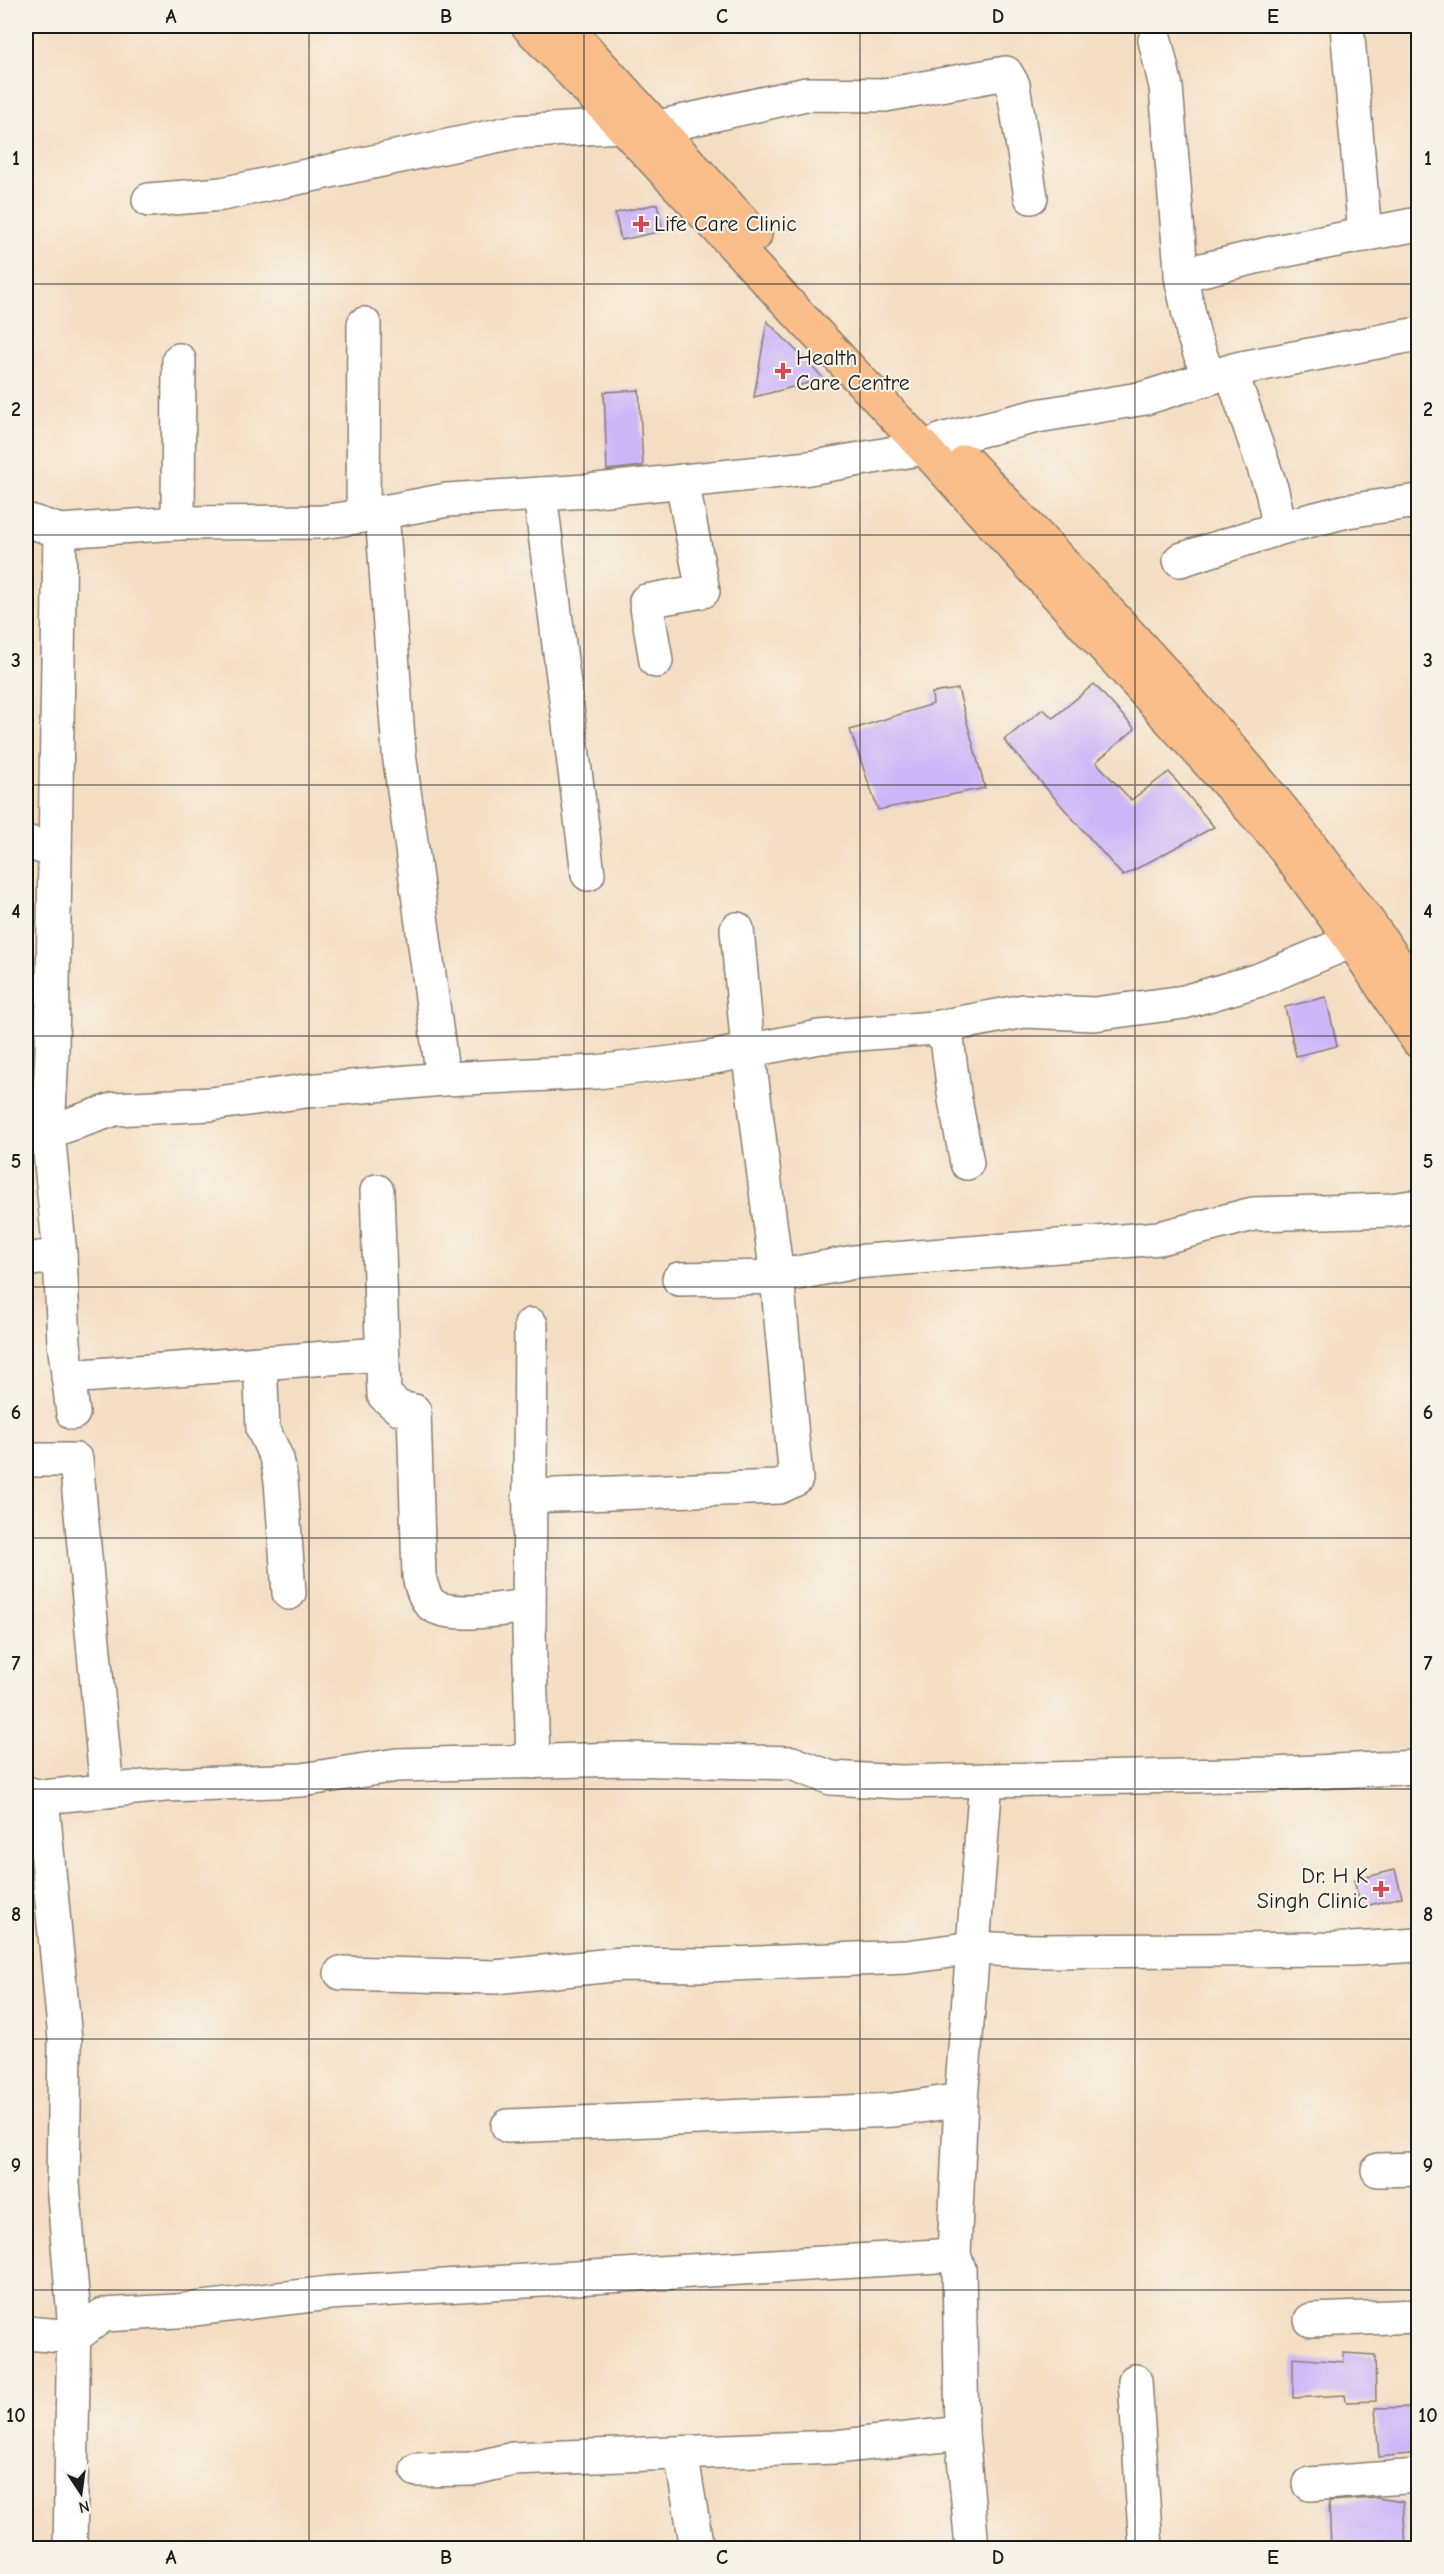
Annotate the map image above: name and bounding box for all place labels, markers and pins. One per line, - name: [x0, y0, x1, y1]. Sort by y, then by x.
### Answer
- place label: Life Care Clinic: [654, 211, 797, 237]
- marker: Life Care Clinic: [632, 215, 650, 233]
- place label: Health Care Centre: [796, 345, 910, 396]
- marker: Health Care Centre: [774, 362, 792, 380]
- place label: Dr. H K Singh Clinic: [1257, 1863, 1368, 1914]
- marker: Dr. H K Singh Clinic: [1372, 1880, 1390, 1898]

